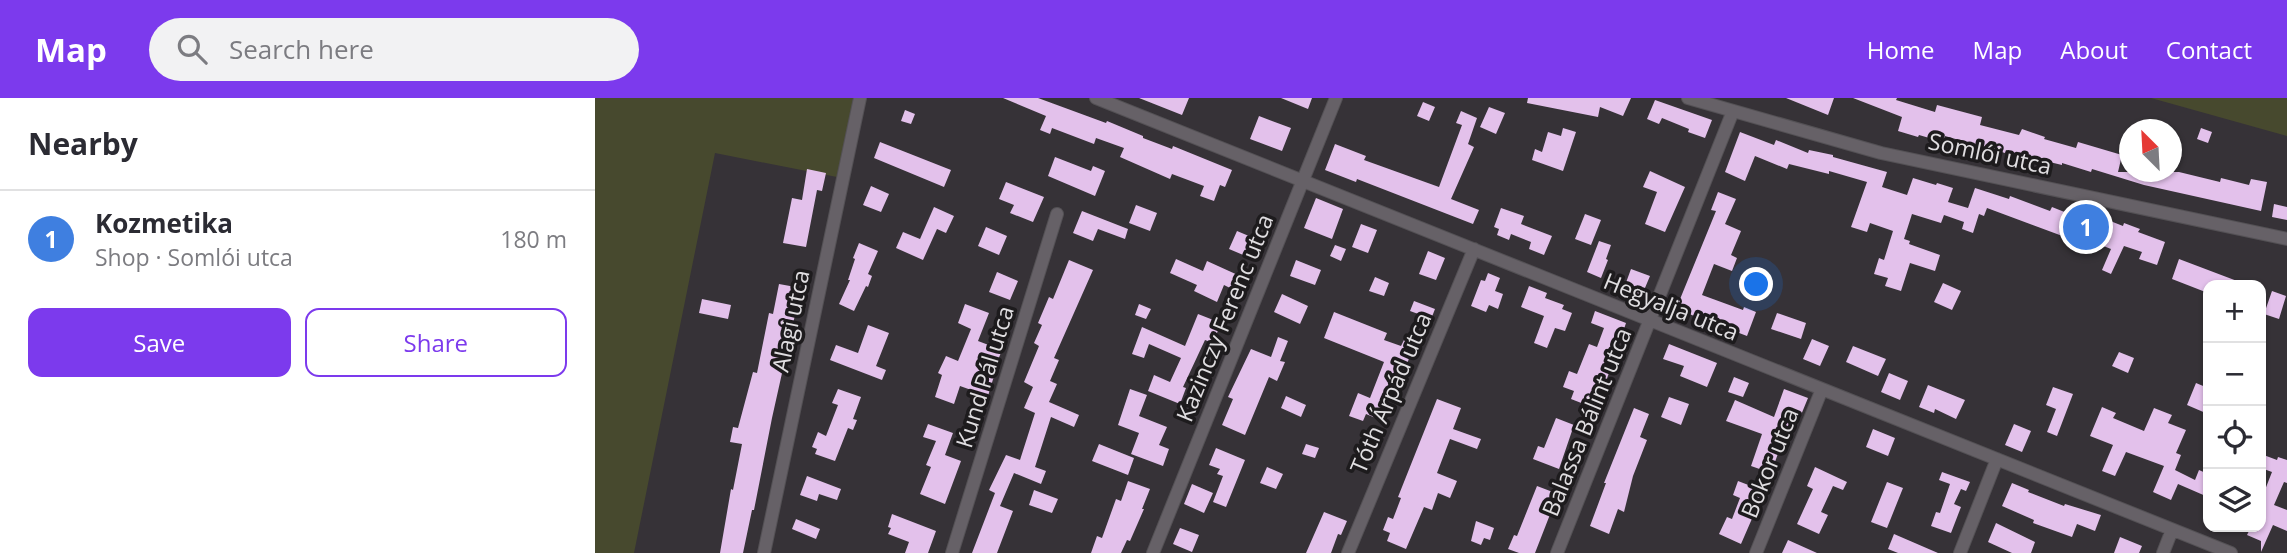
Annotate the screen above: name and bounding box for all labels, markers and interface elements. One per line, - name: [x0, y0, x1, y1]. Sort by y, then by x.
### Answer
- search box: [149, 18, 639, 81]
- text: Map: [35, 27, 107, 72]
- icon: search: [173, 30, 211, 68]
- text: Search here: [229, 31, 374, 67]
- text: Home: [1867, 33, 1935, 66]
- text: Map: [1973, 33, 2022, 66]
- text: About: [2060, 33, 2128, 66]
- text: Contact: [2166, 33, 2252, 66]
- north arrow: [2119, 119, 2182, 182]
- text: Nearby: [28, 123, 138, 164]
- street label: Somlói utca: [1926, 124, 2055, 182]
- pin: 1: [2063, 201, 2109, 253]
- text: Kozmetika: [95, 205, 233, 241]
- street label: Kazinczy Ferenc utca: [1168, 209, 1280, 426]
- text: 1: [44, 223, 58, 255]
- text: 180 m: [500, 223, 567, 255]
- text: Shop · Somlói utca: [95, 241, 293, 273]
- street label: Hegyalja utca: [1599, 264, 1744, 348]
- street label: Alagi utca: [764, 267, 816, 375]
- your location: [1739, 267, 1773, 301]
- map controls: [2203, 280, 2266, 532]
- button: +: [2203, 280, 2266, 343]
- street label: Kund Pál utca: [947, 302, 1021, 452]
- street label: Tóth Árpád utca: [1342, 307, 1438, 478]
- button: Save: [28, 308, 291, 377]
- button: Share: [305, 308, 567, 377]
- street label: Balassa Bálint utca: [1534, 323, 1638, 521]
- button: −: [2203, 343, 2266, 406]
- street label: Bokor utca: [1732, 403, 1806, 522]
- button: locate: [2203, 406, 2266, 469]
- button: layers: [2203, 469, 2266, 532]

